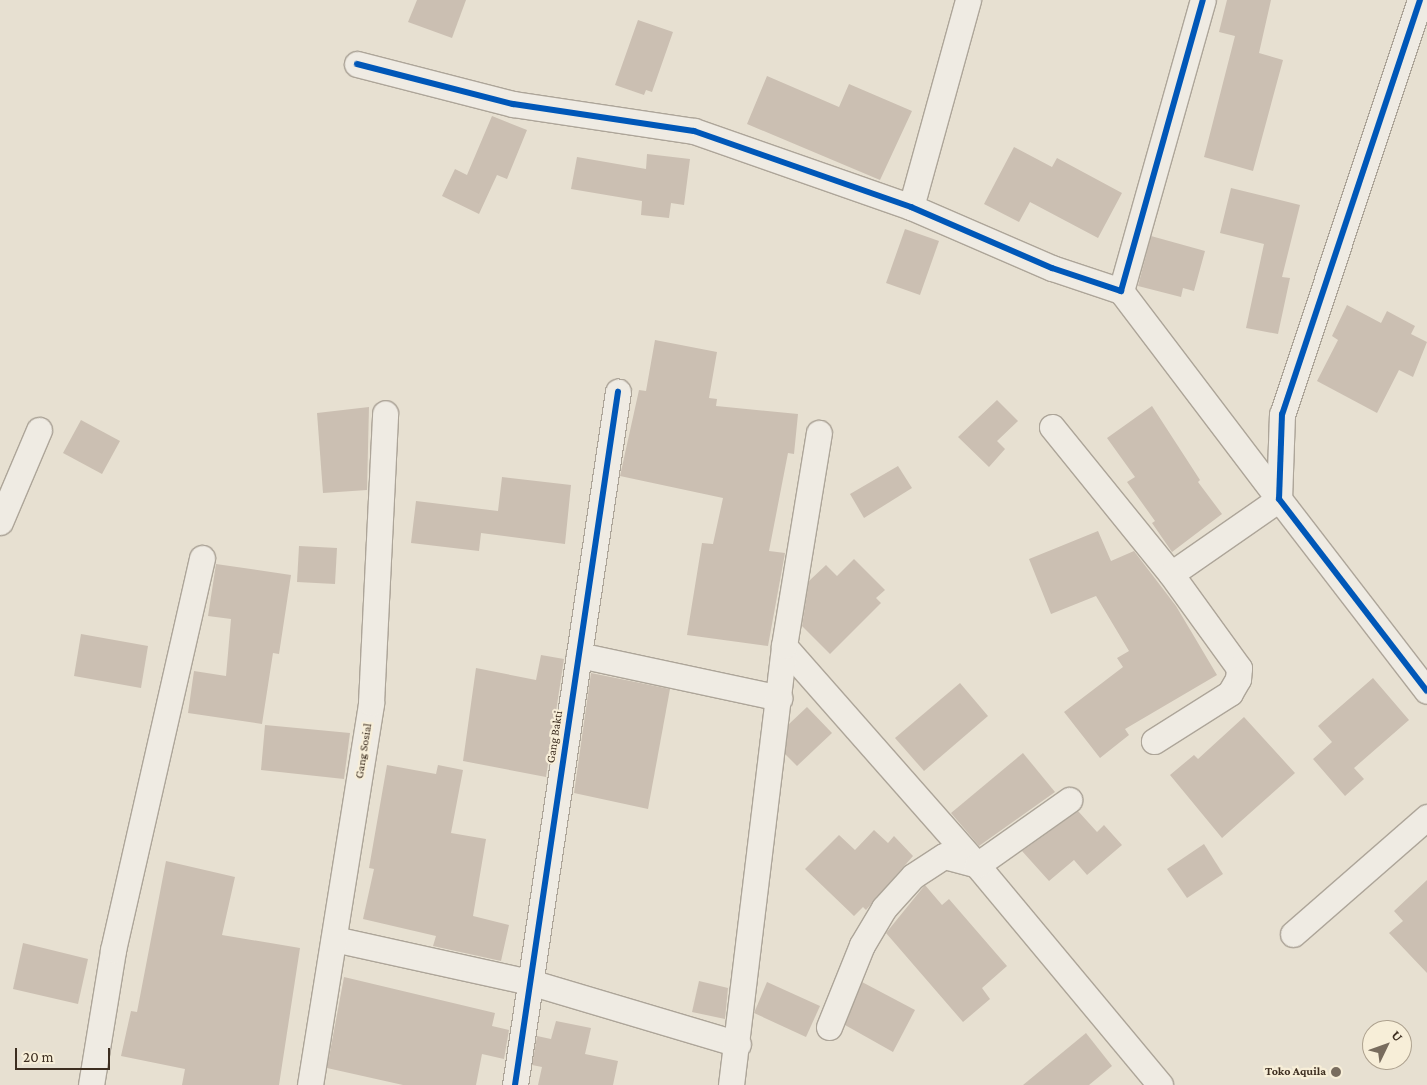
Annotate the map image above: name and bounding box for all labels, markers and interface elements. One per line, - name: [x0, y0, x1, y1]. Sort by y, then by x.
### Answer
- street label: Gang Bakti: [544, 710, 566, 764]
- street label: Gang Sosial: [353, 722, 375, 780]
- north arrow: [1362, 1020, 1412, 1070]
- text: U: [1388, 1027, 1407, 1045]
- scale bar: [18, 1038, 112, 1070]
- text: 20 m: [23, 1049, 54, 1065]
- place label: Toko Aquila: [1265, 1065, 1326, 1079]
- marker: Toko Aquila: [1330, 1066, 1342, 1078]

